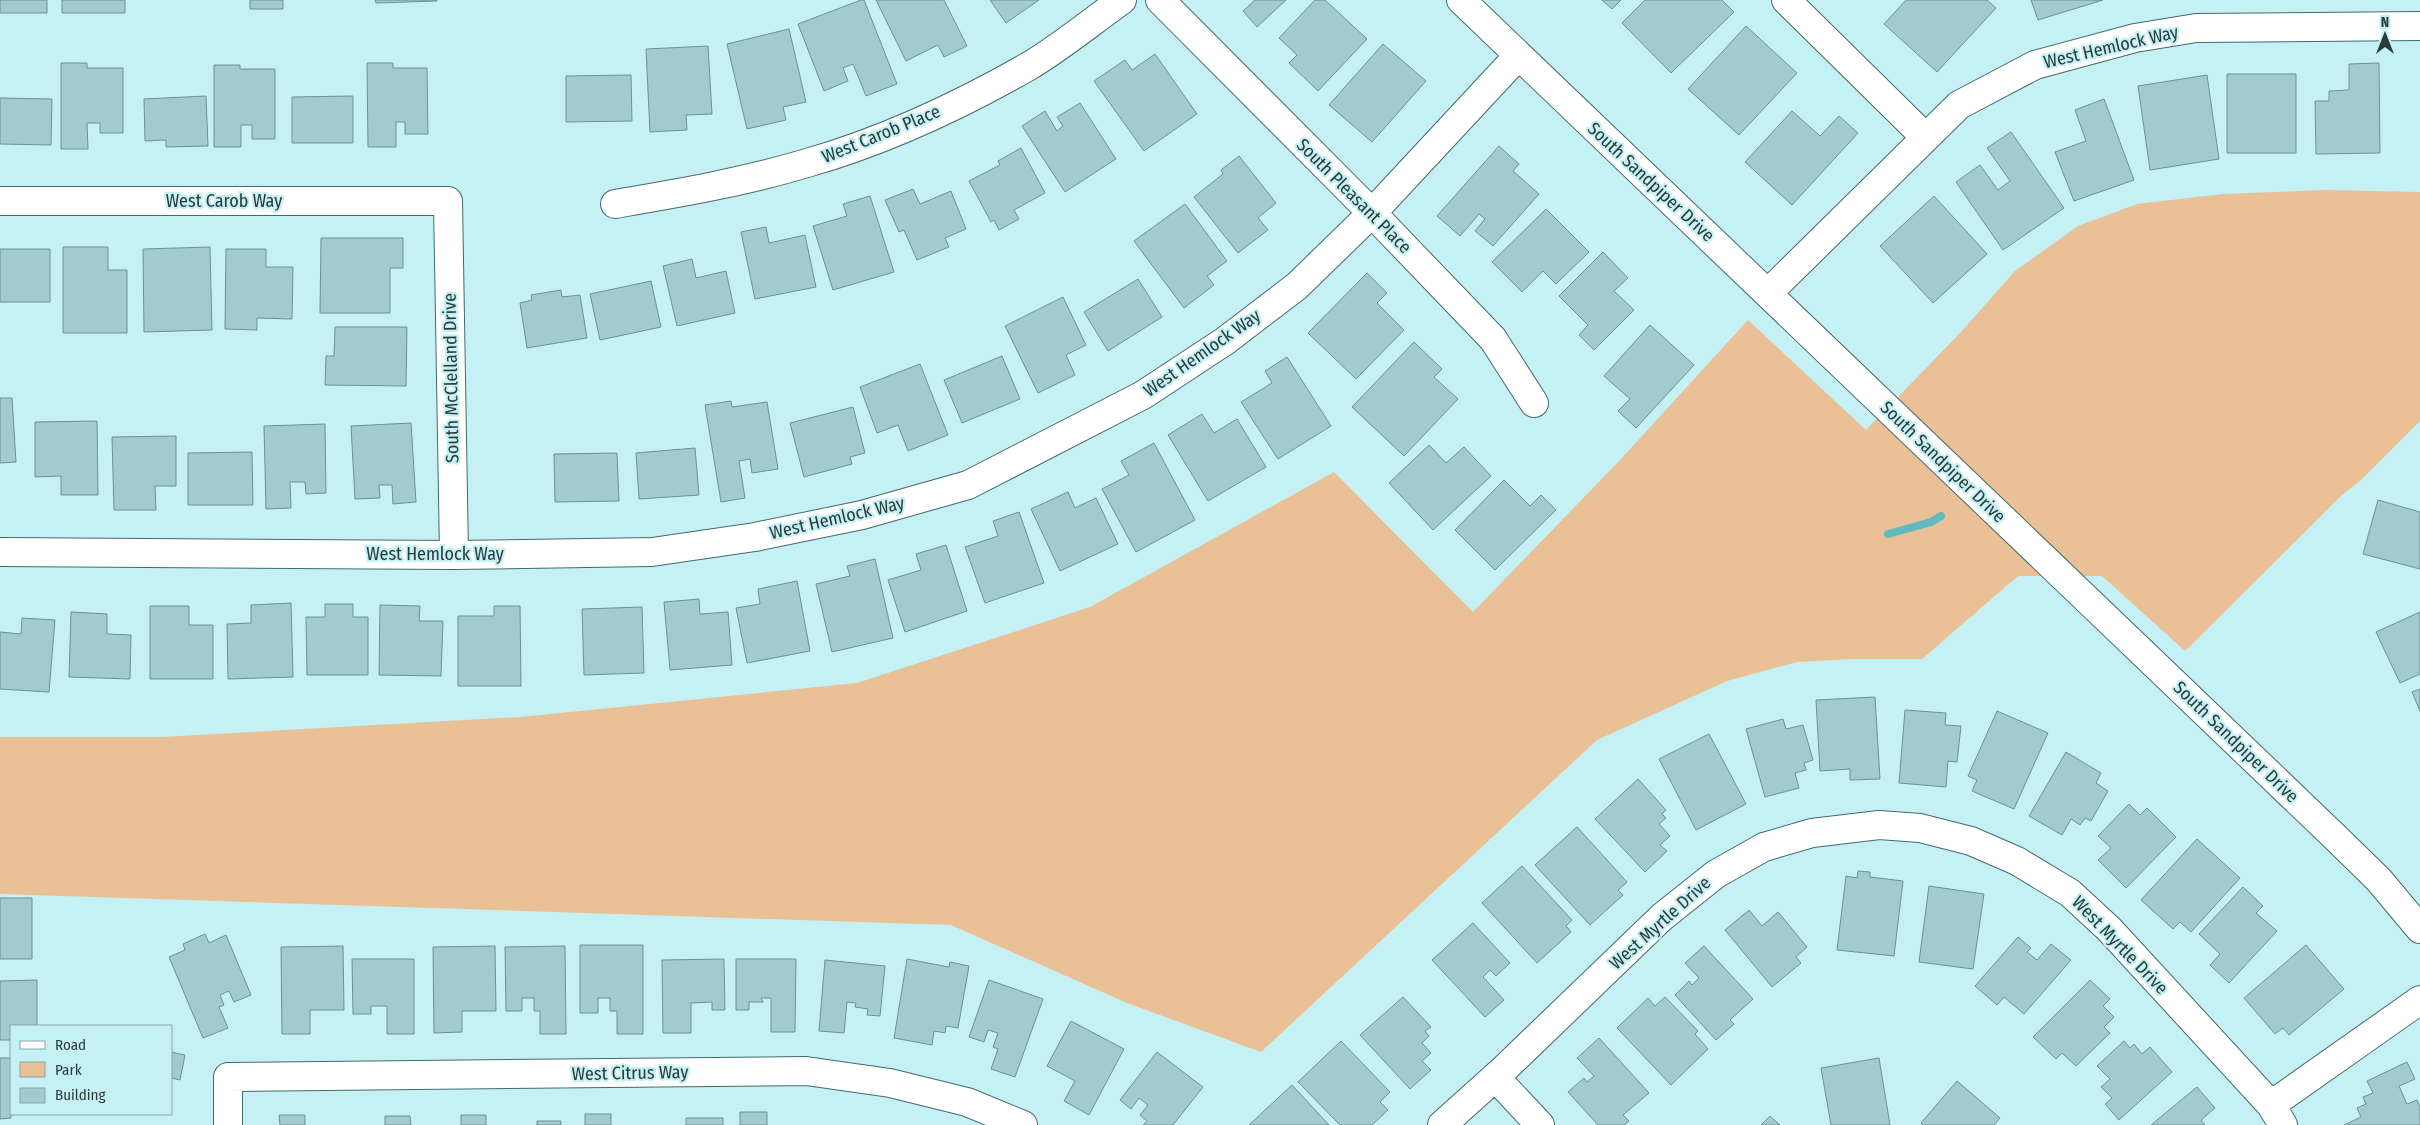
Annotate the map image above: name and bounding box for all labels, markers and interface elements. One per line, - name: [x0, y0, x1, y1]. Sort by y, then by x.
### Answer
- north arrow: [2360, 10, 2410, 60]
- text: N: [2381, 14, 2389, 31]
- street label: West Hemlock Way: [2041, 21, 2181, 73]
- street label: West Carob Place: [819, 100, 944, 168]
- street label: South Sandpiper Drive: [1583, 118, 1719, 247]
- street label: South Pleasant Place: [1292, 134, 1416, 258]
- street label: West Carob Way: [166, 190, 282, 212]
- street label: South McClelland Drive: [439, 293, 463, 463]
- street label: West Hemlock Way: [1139, 305, 1265, 401]
- street label: South Sandpiper Drive: [1876, 397, 2010, 527]
- street label: West Hemlock Way: [767, 492, 907, 544]
- street label: West Hemlock Way: [366, 543, 504, 565]
- street label: South Sandpiper Drive: [2169, 677, 2303, 807]
- street label: West Myrtle Drive: [1605, 872, 1715, 974]
- street label: West Myrtle Drive: [2067, 891, 2173, 999]
- legend: [10, 1025, 172, 1115]
- text: Road: [55, 1036, 86, 1054]
- text: Park: [55, 1061, 82, 1079]
- street label: West Citrus Way: [571, 1061, 689, 1085]
- text: Building: [55, 1086, 106, 1104]

